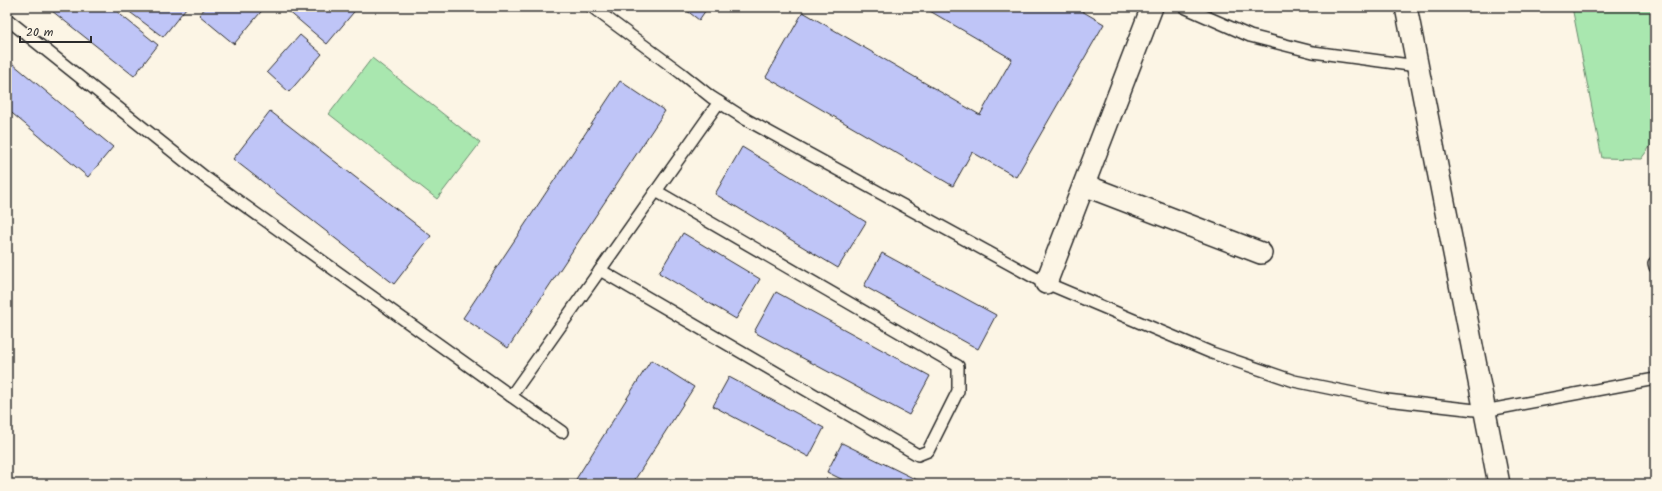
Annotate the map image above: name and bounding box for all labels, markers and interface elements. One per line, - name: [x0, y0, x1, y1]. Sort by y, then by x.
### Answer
- scale bar: [20, 18, 91, 44]
- text: 20 m: [26, 23, 54, 42]

